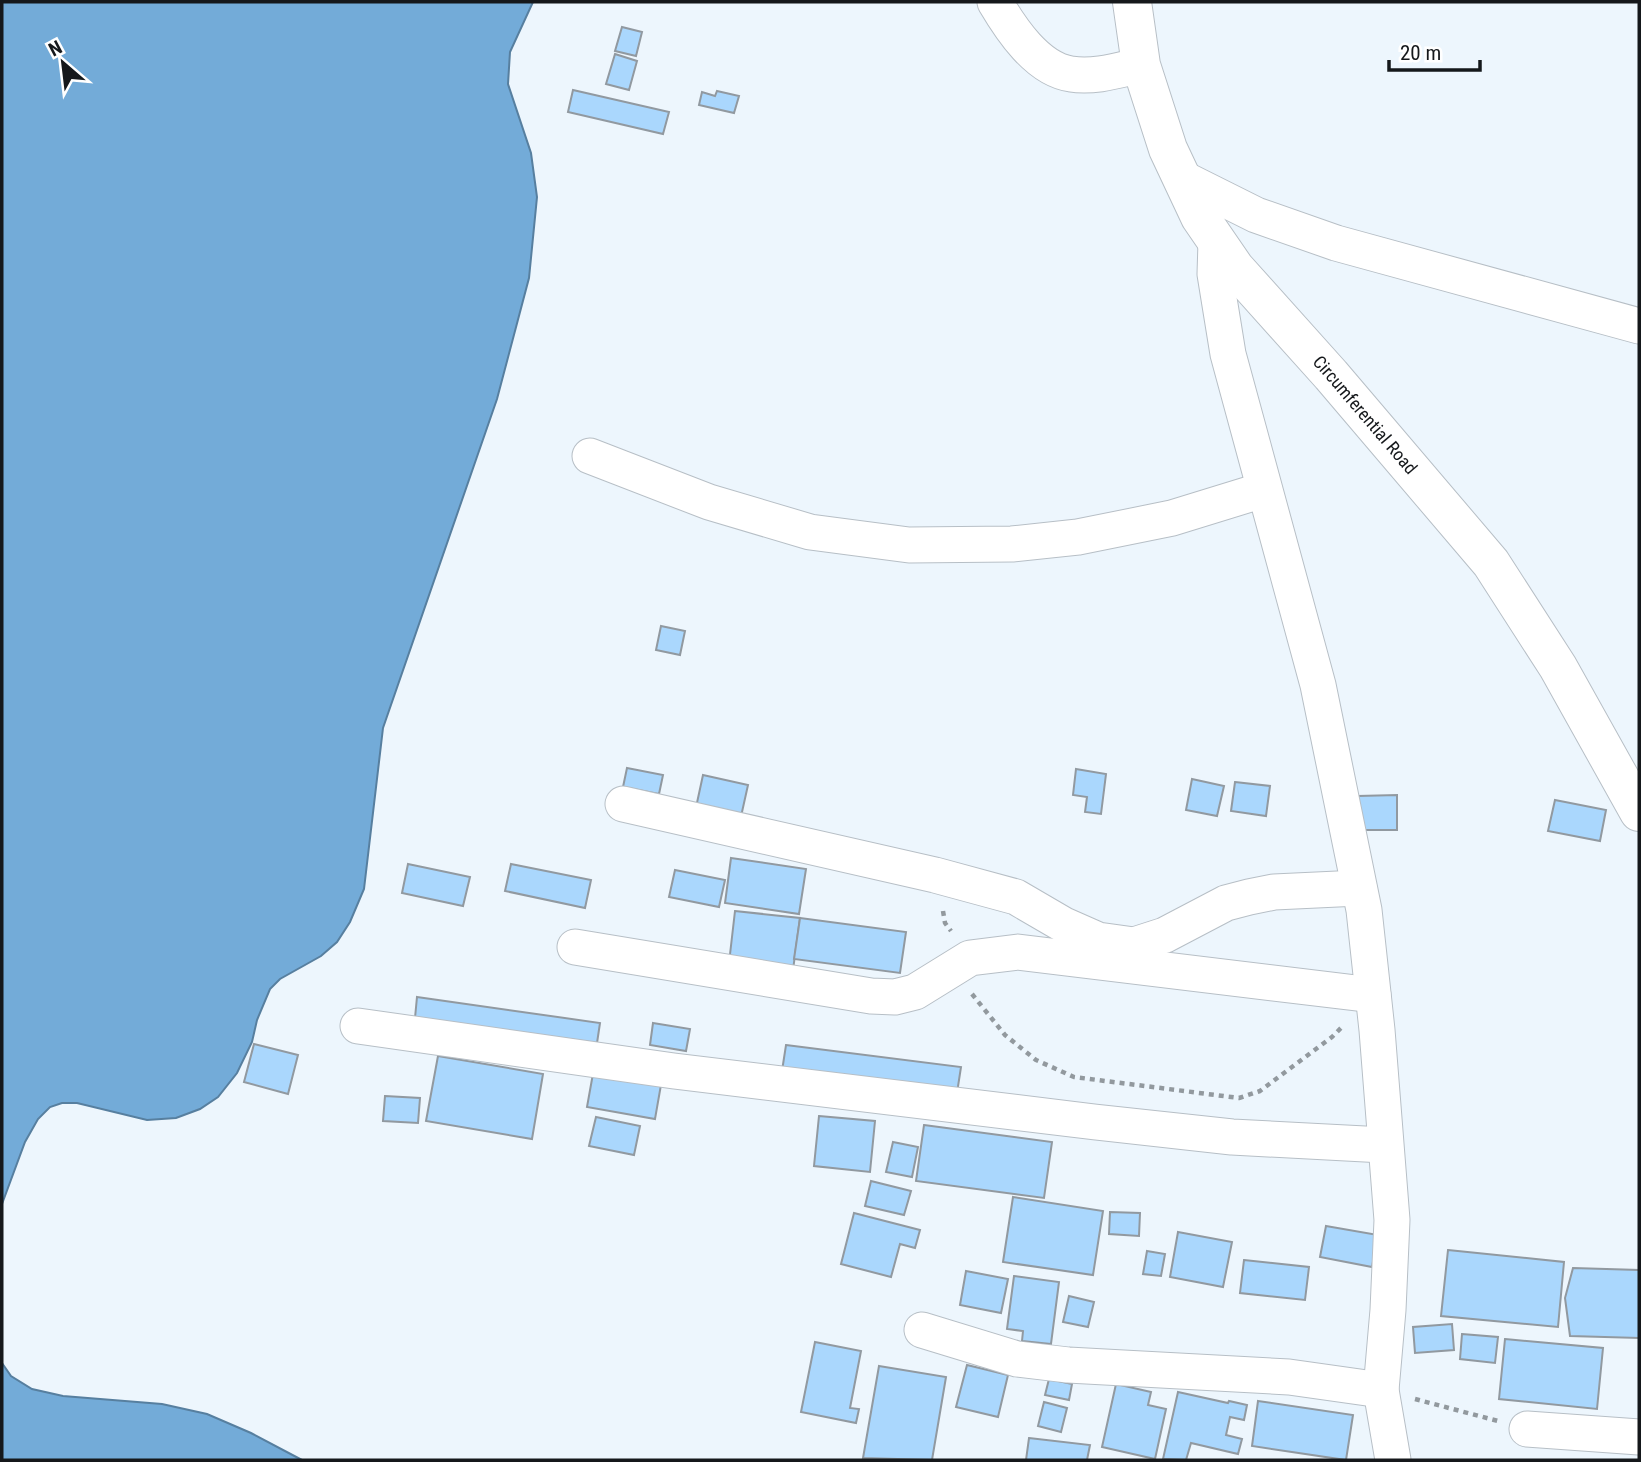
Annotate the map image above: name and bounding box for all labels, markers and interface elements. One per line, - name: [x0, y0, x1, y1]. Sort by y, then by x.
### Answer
- north arrow: [28, 28, 98, 98]
- scale bar: [1389, 28, 1480, 72]
- text: N: [45, 36, 66, 61]
- text: 20 m: [1400, 41, 1441, 65]
- street label: Circumferential Road: [1309, 351, 1422, 478]

